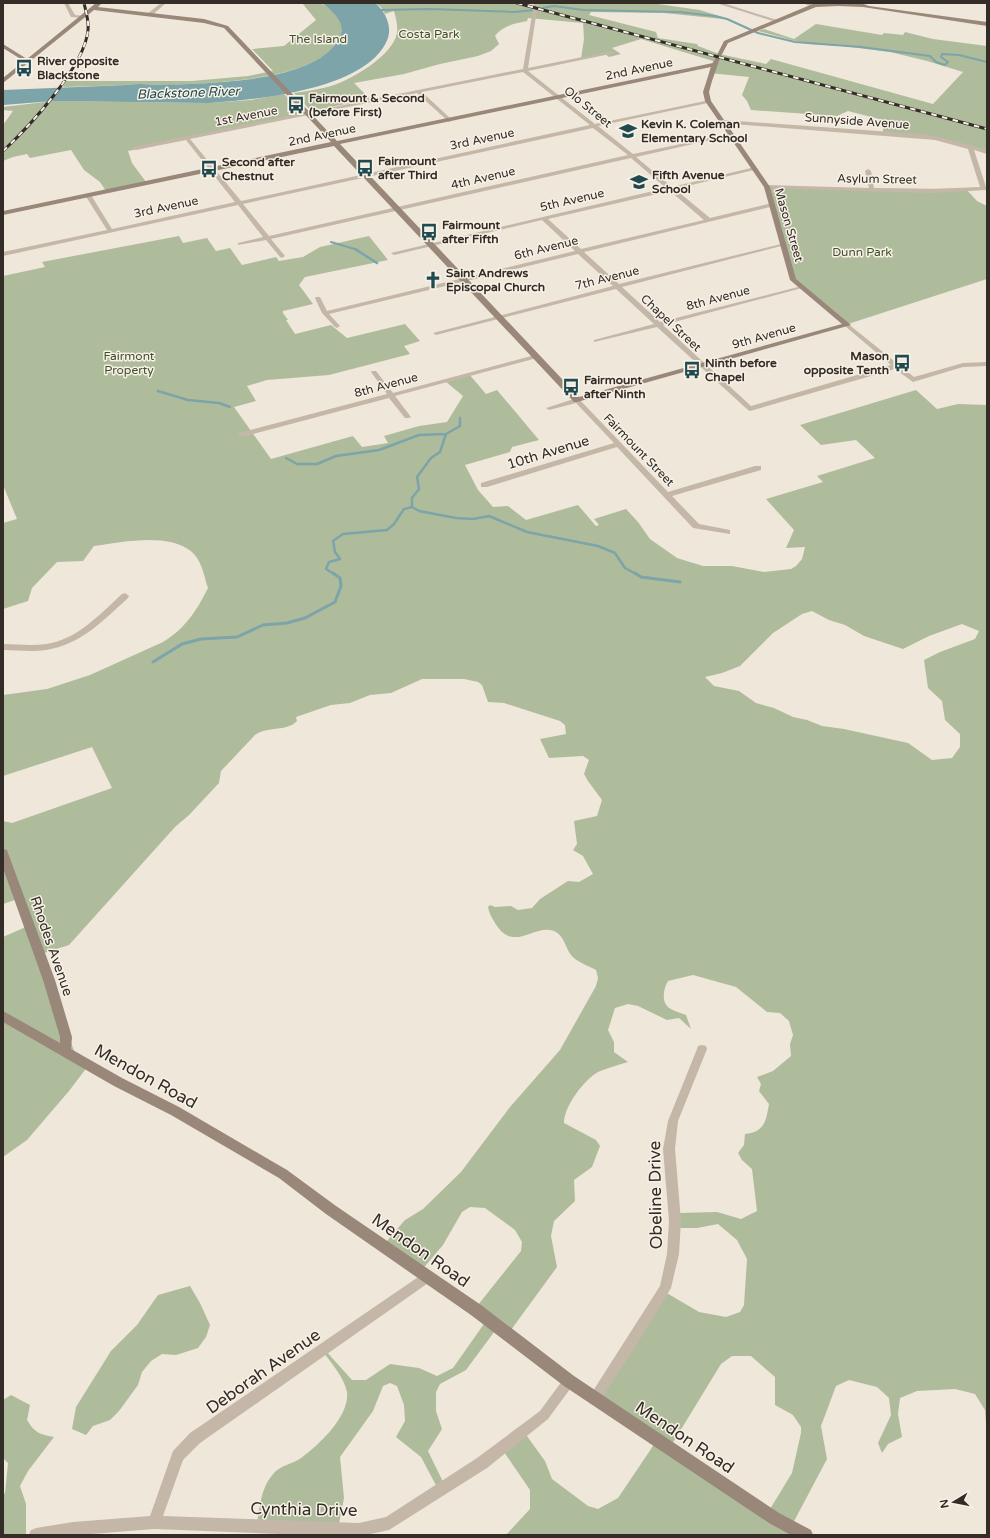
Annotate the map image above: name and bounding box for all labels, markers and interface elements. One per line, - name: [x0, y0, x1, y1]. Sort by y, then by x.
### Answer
- park label: Costa Park: [398, 27, 460, 41]
- park label: The Island: [289, 32, 347, 46]
- place label: River opposite Blackstone: [37, 54, 119, 82]
- street label: 2nd Avenue: [604, 55, 674, 83]
- bus stop icon: River opposite Blackstone: [14, 58, 34, 78]
- water label: Blackstone River: [136, 83, 242, 103]
- street label: Olo Street: [561, 84, 615, 131]
- place label: Fairmount & Second (before First): [309, 91, 425, 119]
- bus stop icon: Fairmount & Second (before First): [286, 95, 306, 115]
- street label: 1st Avenue: [213, 103, 279, 129]
- street label: Sunnyside Avenue: [804, 110, 910, 132]
- place label: Kevin K. Coleman Elementary School: [641, 117, 748, 146]
- street label: 2nd Avenue: [287, 121, 357, 149]
- school or university icon: Kevin K. Coleman Elementary School: [618, 121, 638, 141]
- street label: 3rd Avenue: [448, 125, 516, 153]
- place label: Fairmount after Third: [378, 154, 438, 182]
- place label: Second after Chestnut: [222, 155, 295, 183]
- bus stop icon: Fairmount after Third: [355, 158, 375, 178]
- bus stop icon: Second after Chestnut: [199, 159, 219, 179]
- street label: 4th Avenue: [450, 164, 517, 192]
- place label: Fifth Avenue School: [652, 168, 725, 196]
- street label: Asylum Street: [837, 171, 917, 187]
- school or university icon: Fifth Avenue School: [629, 172, 649, 192]
- street label: 5th Avenue: [539, 186, 606, 214]
- street label: Mason Street: [772, 186, 806, 264]
- street label: 3rd Avenue: [132, 193, 200, 221]
- place label: Fairmount after Fifth: [442, 218, 500, 246]
- bus stop icon: Fairmount after Fifth: [419, 222, 439, 242]
- street label: 6th Avenue: [513, 233, 580, 263]
- park label: Dunn Park: [832, 245, 892, 259]
- street label: 7th Avenue: [574, 263, 641, 293]
- place label: Saint Andrews Episcopal Church: [446, 266, 545, 295]
- church icon: Saint Andrews Episcopal Church: [423, 270, 443, 290]
- street label: 8th Avenue: [685, 283, 752, 313]
- street label: Chapel Street: [638, 292, 704, 355]
- street label: 9th Avenue: [731, 320, 798, 352]
- park label: Fairmont Property: [104, 349, 155, 377]
- place label: Mason opposite Tenth: [804, 349, 889, 378]
- bus stop icon: Mason opposite Tenth: [892, 353, 912, 373]
- place label: Ninth before Chapel: [705, 356, 777, 385]
- bus stop icon: Ninth before Chapel: [682, 360, 702, 380]
- street label: 8th Avenue: [353, 370, 420, 400]
- place label: Fairmount after Ninth: [584, 373, 646, 401]
- bus stop icon: Fairmount after Ninth: [561, 377, 581, 397]
- street label: Fairmount Street: [601, 411, 677, 490]
- street label: 10th Avenue: [505, 432, 591, 473]
- street label: Rhodes Avenue: [27, 894, 77, 998]
- street label: Mendon Road: [90, 1039, 201, 1113]
- street label: Obeline Drive: [644, 1140, 667, 1250]
- street label: Mendon Road: [368, 1209, 474, 1292]
- street label: Deborah Avenue: [202, 1324, 325, 1419]
- street label: Mendon Road: [631, 1397, 738, 1478]
- north arrow: [934, 1482, 974, 1522]
- street label: Cynthia Drive: [250, 1498, 358, 1521]
- text: N: [937, 1498, 952, 1509]

